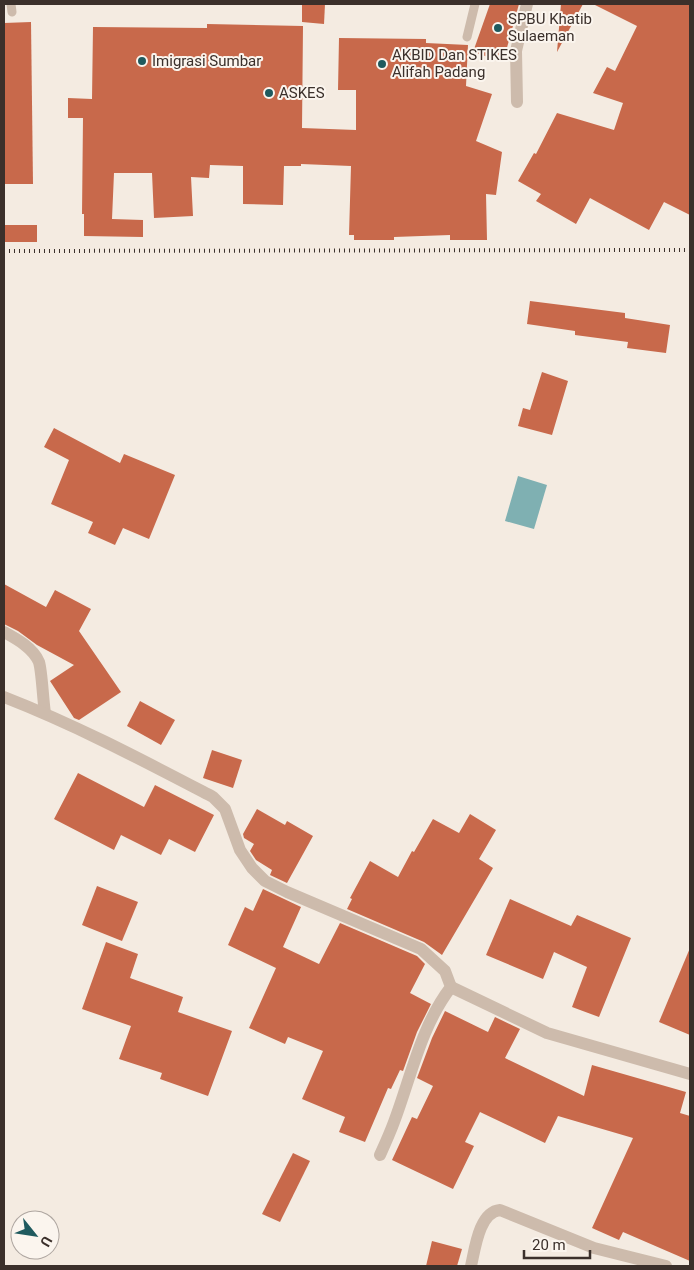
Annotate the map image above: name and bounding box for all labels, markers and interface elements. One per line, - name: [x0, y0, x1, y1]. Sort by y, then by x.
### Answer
- place label: SPBU Khatib Sulaeman: [508, 10, 592, 45]
- marker: SPBU Khatib Sulaeman: [492, 22, 504, 34]
- place label: AKBID Dan STIKES Alifah Padang: [392, 46, 517, 81]
- place label: Imigrasi Sumbar: [152, 52, 261, 70]
- marker: Imigrasi Sumbar: [136, 55, 148, 67]
- marker: AKBID Dan STIKES Alifah Padang: [376, 58, 388, 70]
- place label: ASKES: [279, 84, 325, 102]
- marker: ASKES: [263, 87, 275, 99]
- north arrow: [10, 1210, 60, 1260]
- scale bar: [524, 1228, 590, 1260]
- text: U: [37, 1234, 55, 1249]
- text: 20 m: [532, 1236, 566, 1254]

